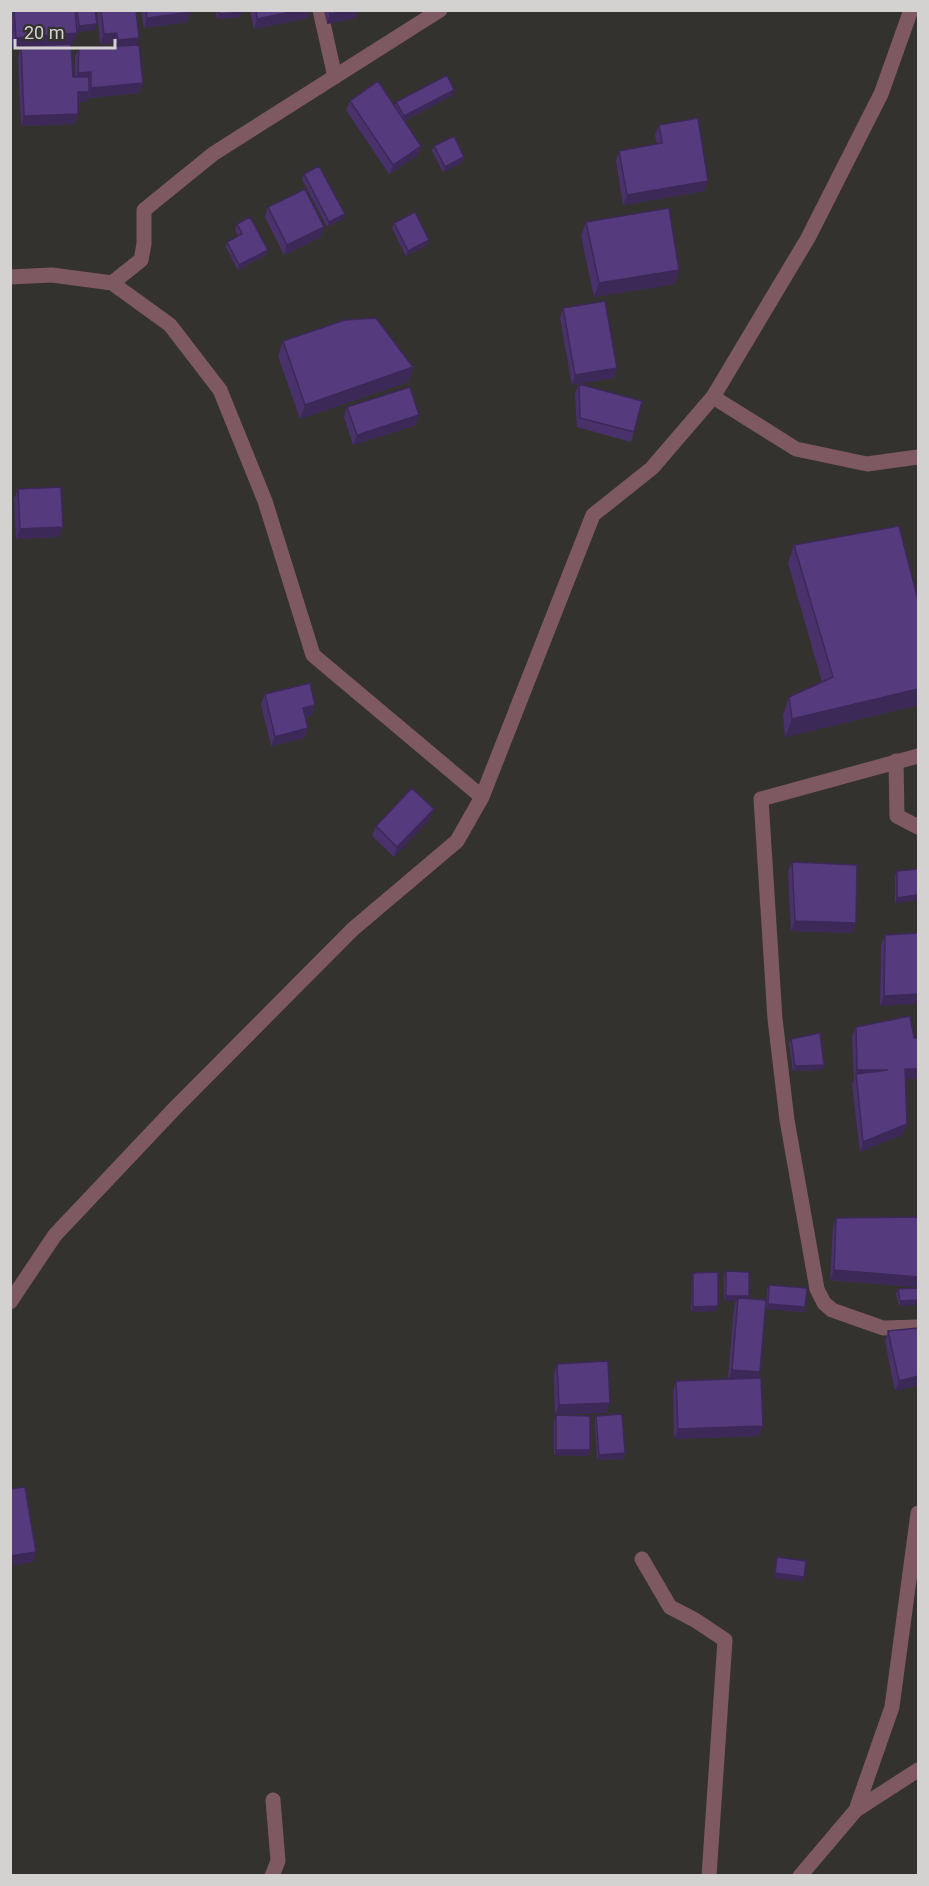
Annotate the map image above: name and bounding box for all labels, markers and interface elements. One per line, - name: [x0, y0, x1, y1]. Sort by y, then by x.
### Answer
- scale bar: [15, 12, 116, 50]
- text: 20 m: [24, 22, 64, 43]

